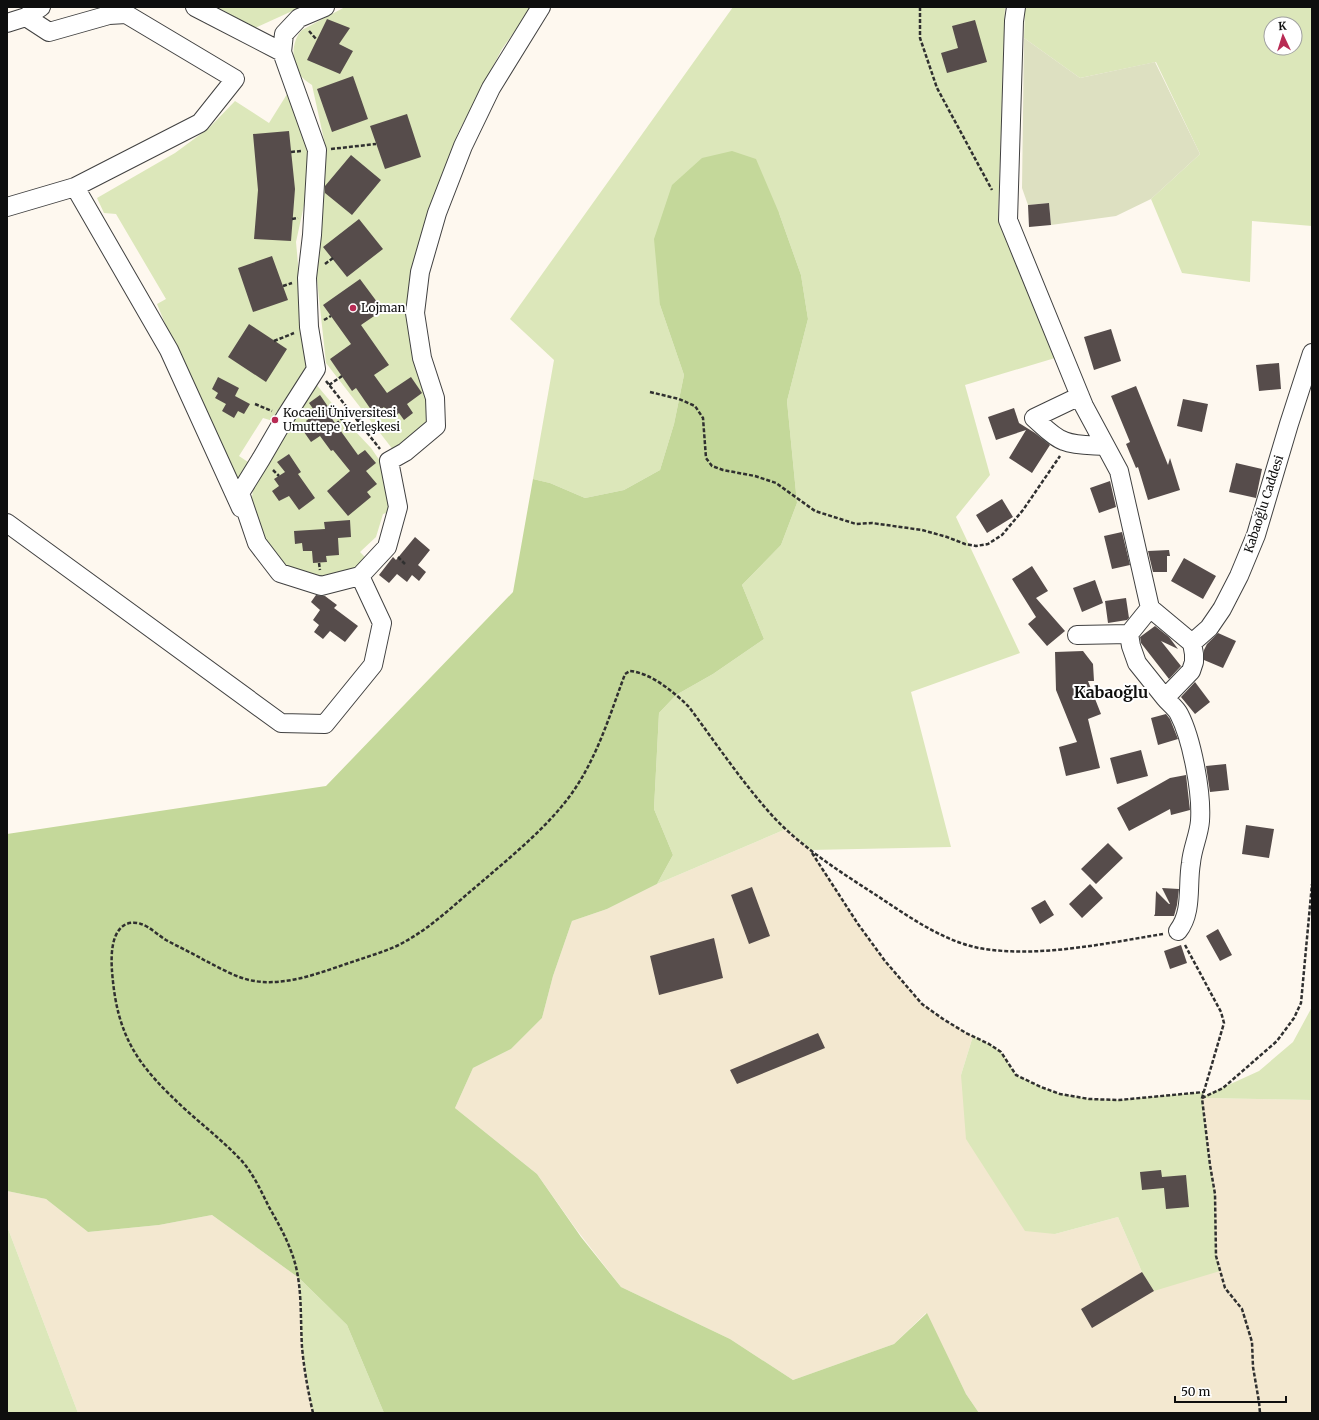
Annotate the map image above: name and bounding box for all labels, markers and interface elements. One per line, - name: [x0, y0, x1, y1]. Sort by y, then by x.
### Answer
- north arrow: [1263, 16, 1303, 56]
- text: K: [1278, 19, 1288, 33]
- place label: Lojman: [361, 300, 405, 315]
- marker: Lojman: [348, 303, 358, 313]
- place label: Kocaeli Üniversitesi Umuttepe Yerleşkesi: [283, 405, 400, 434]
- marker: Kocaeli Üniversitesi Umuttepe Yerleşkesi: [270, 415, 280, 425]
- street label: Kabaoğlu Caddesi: [1241, 453, 1286, 555]
- district label: Kabaoğlu: [1074, 682, 1148, 702]
- scale bar: [1175, 1378, 1286, 1404]
- text: 50 m: [1181, 1384, 1210, 1399]

